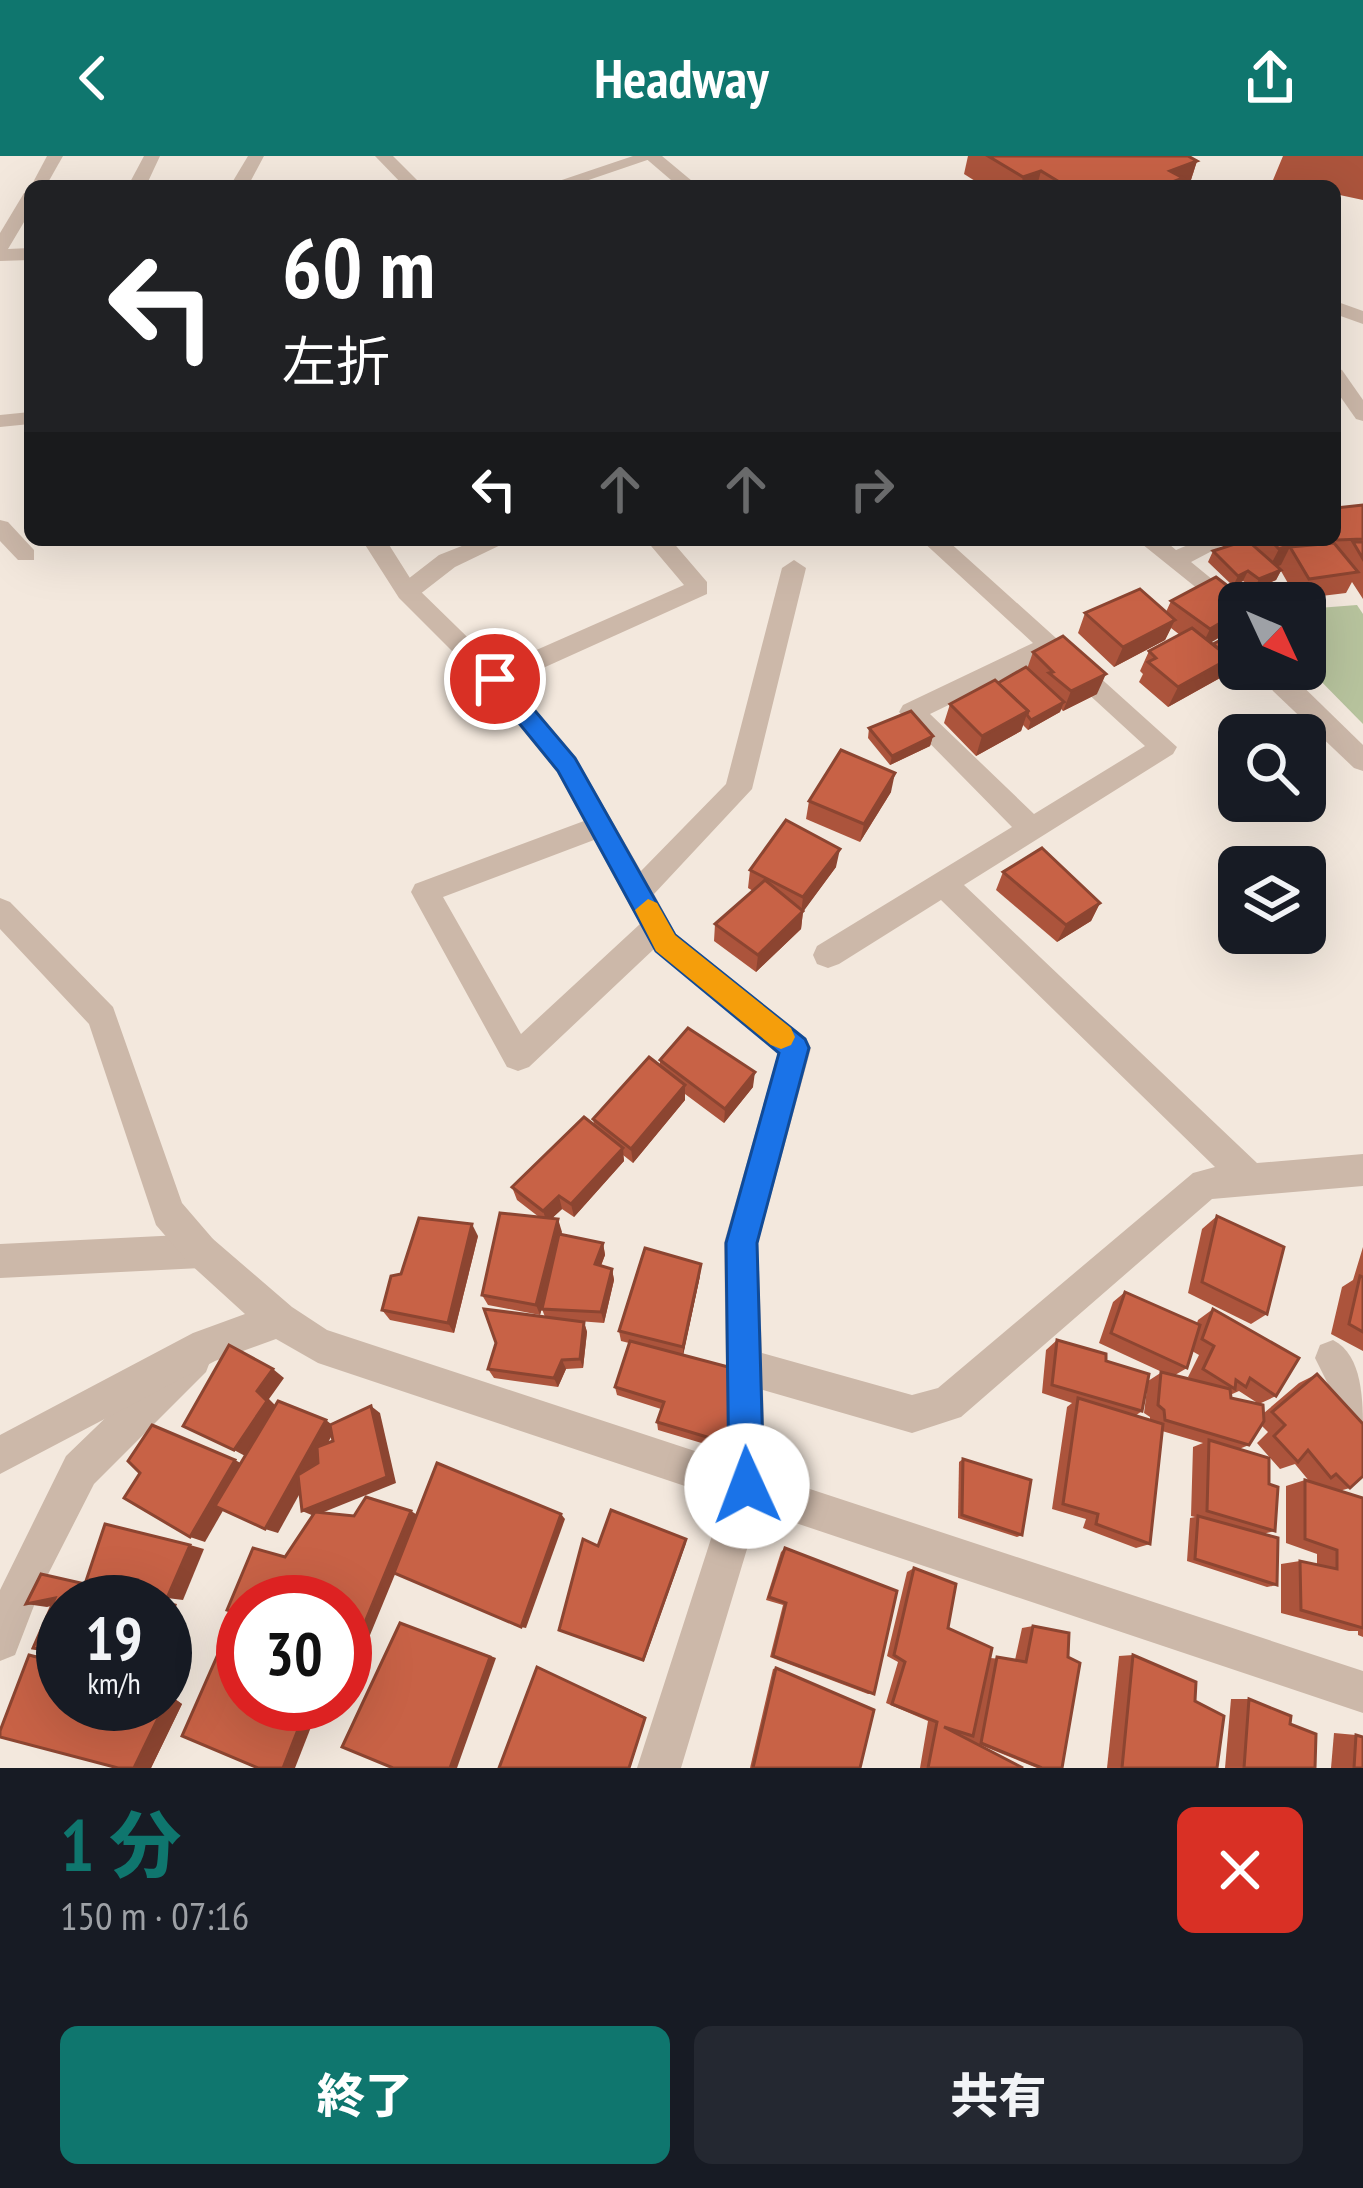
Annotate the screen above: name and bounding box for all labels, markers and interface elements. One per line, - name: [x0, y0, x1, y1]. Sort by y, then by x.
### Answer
- text: Headway: [594, 43, 769, 113]
- icon: back: [60, 45, 126, 111]
- icon: share: [1237, 45, 1303, 111]
- text: 60 m: [282, 212, 435, 321]
- icon: left: [84, 228, 240, 384]
- text: 左折: [282, 326, 390, 396]
- icon: left: [461, 456, 527, 522]
- icon: ahead: [587, 456, 653, 522]
- icon: ahead: [713, 456, 779, 522]
- icon: right: [839, 456, 905, 522]
- north arrow: [1218, 582, 1326, 690]
- map controls: [1218, 582, 1326, 954]
- pin: [444, 628, 546, 730]
- icon: arrive: [462, 646, 528, 712]
- button: search: [1218, 714, 1326, 822]
- button: layers: [1218, 846, 1326, 954]
- position arrow: [684, 1423, 810, 1549]
- speed limit sign: 30: [216, 1575, 372, 1731]
- text: 19: [85, 1599, 143, 1677]
- text: km/h: [87, 1663, 141, 1702]
- text: 1 分: [60, 1798, 181, 1891]
- button: close: [1177, 1807, 1303, 1933]
- text: 150 m · 07:16: [60, 1890, 249, 1941]
- button: 終了: [60, 2026, 670, 2164]
- button: 共有: [694, 2026, 1303, 2164]

